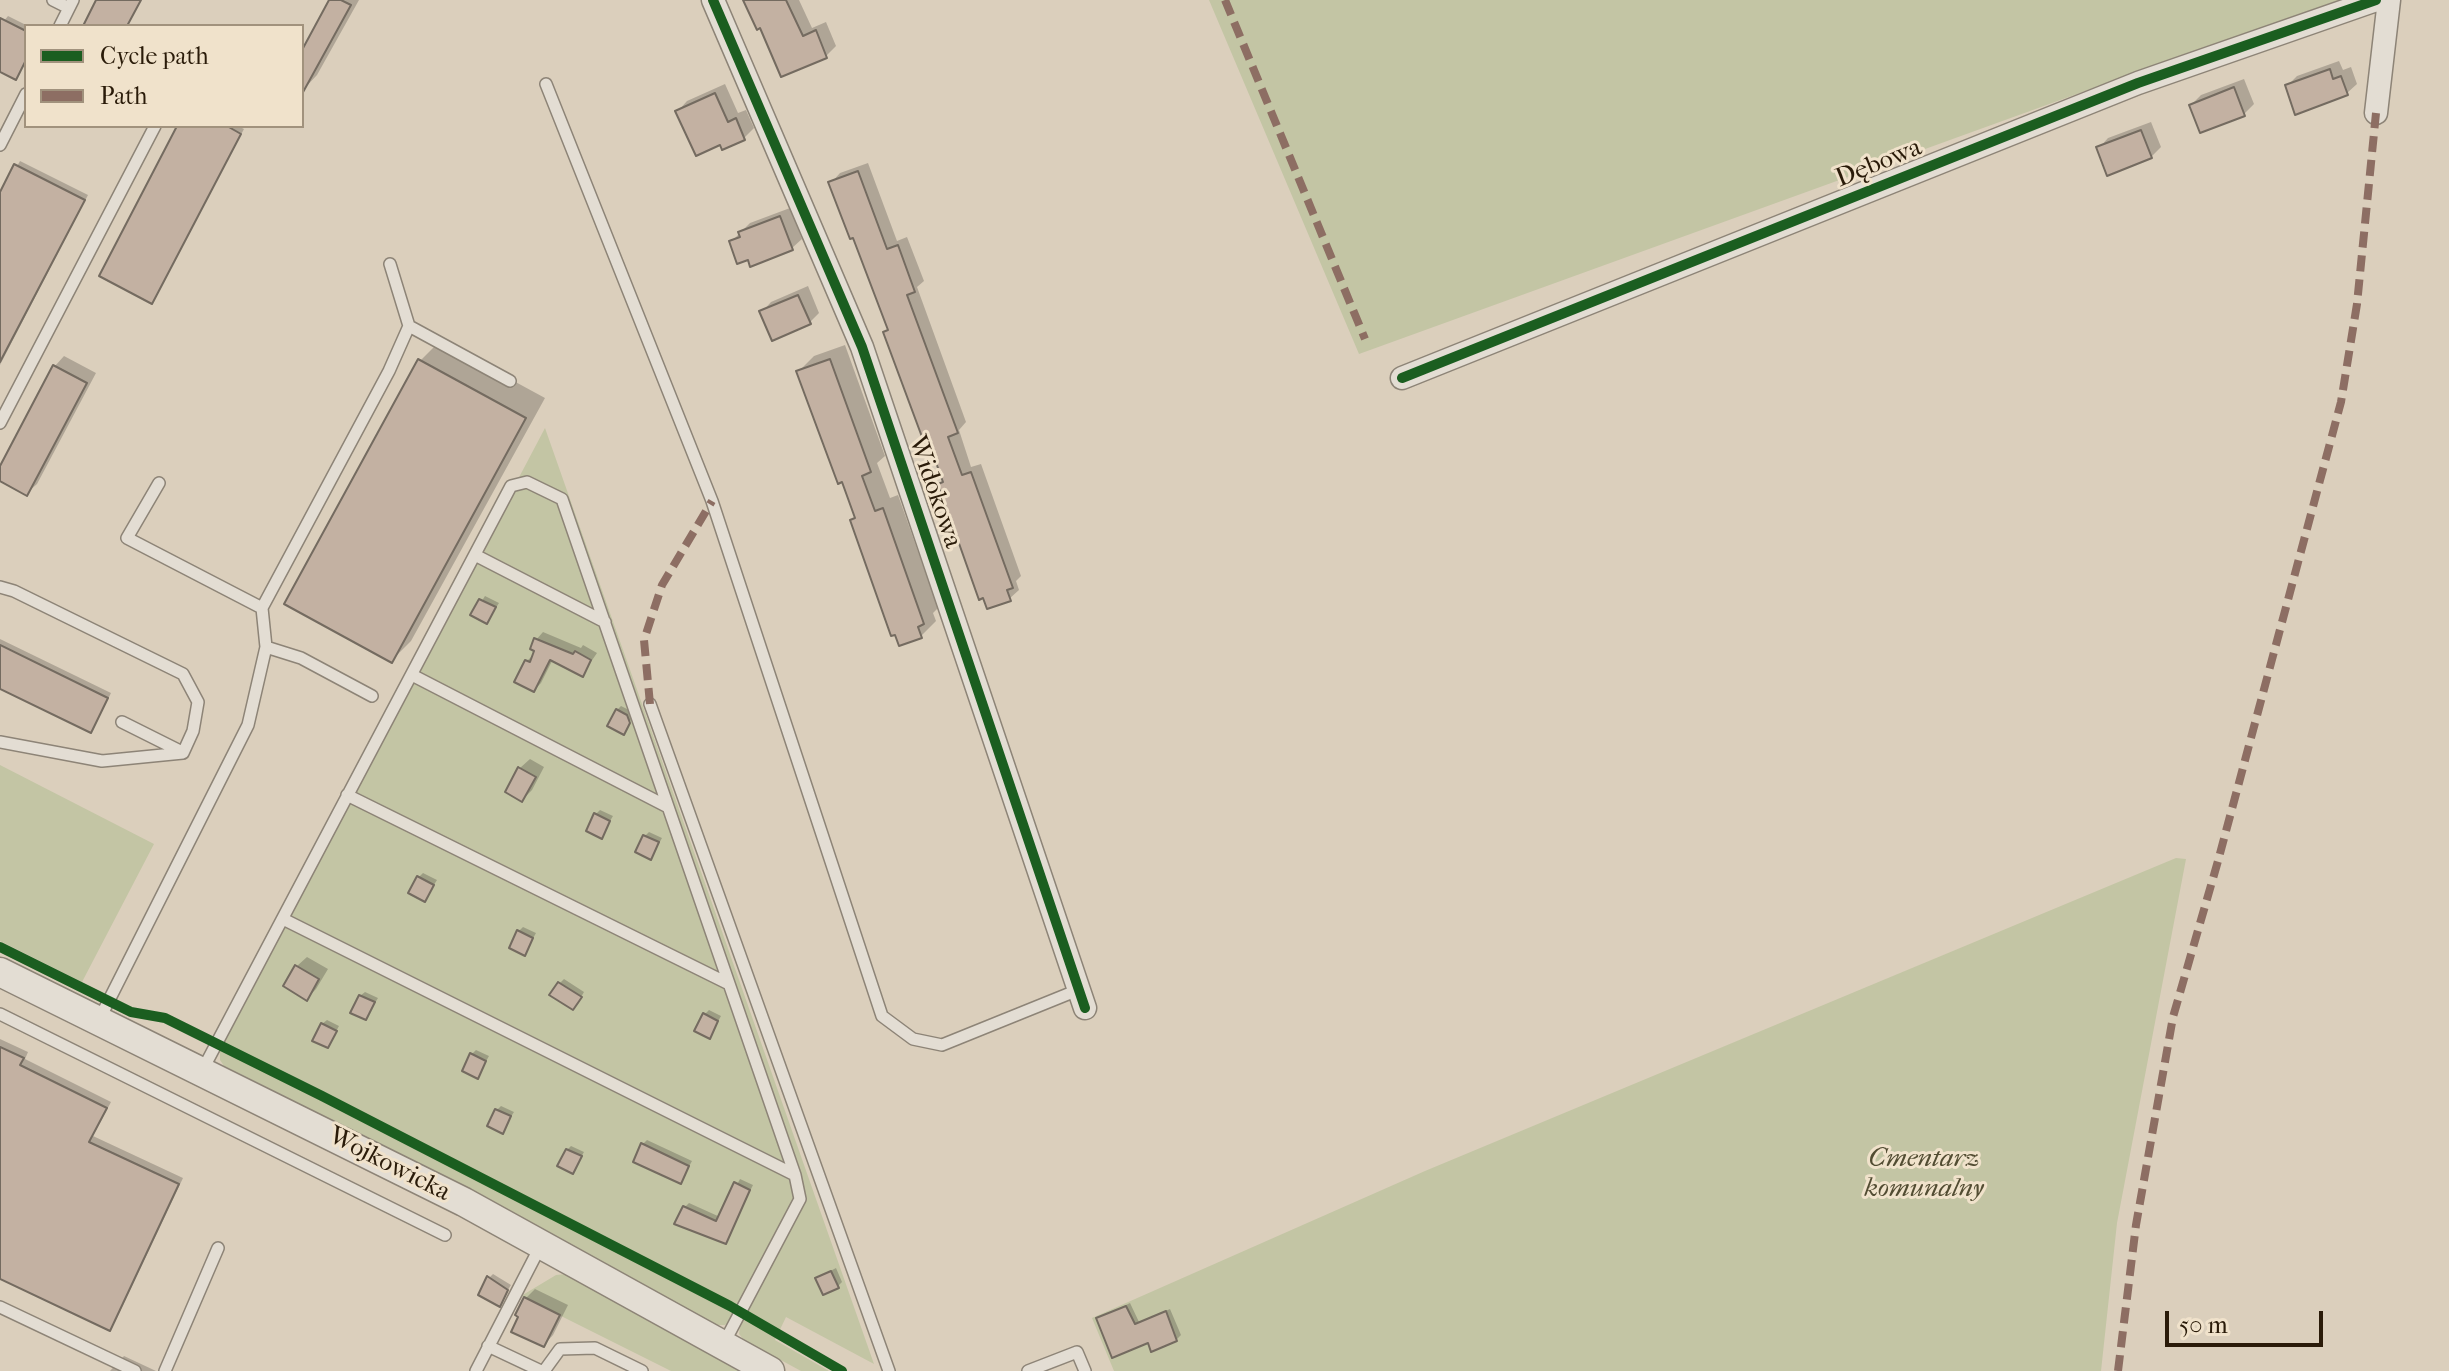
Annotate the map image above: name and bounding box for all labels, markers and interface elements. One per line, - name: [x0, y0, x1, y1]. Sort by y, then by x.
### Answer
- legend: [24, 24, 304, 128]
- text: Cycle path: [100, 42, 209, 70]
- text: Path: [100, 82, 147, 110]
- street label: Dębowa: [1831, 133, 1927, 195]
- street label: Widokowa: [900, 432, 968, 552]
- street label: Wojkowicka: [323, 1121, 455, 1209]
- park label: Cmentarz komunalny: [1864, 1144, 1984, 1206]
- scale bar: [2169, 1295, 2327, 1345]
- text: 50 m: [2179, 1311, 2228, 1339]

